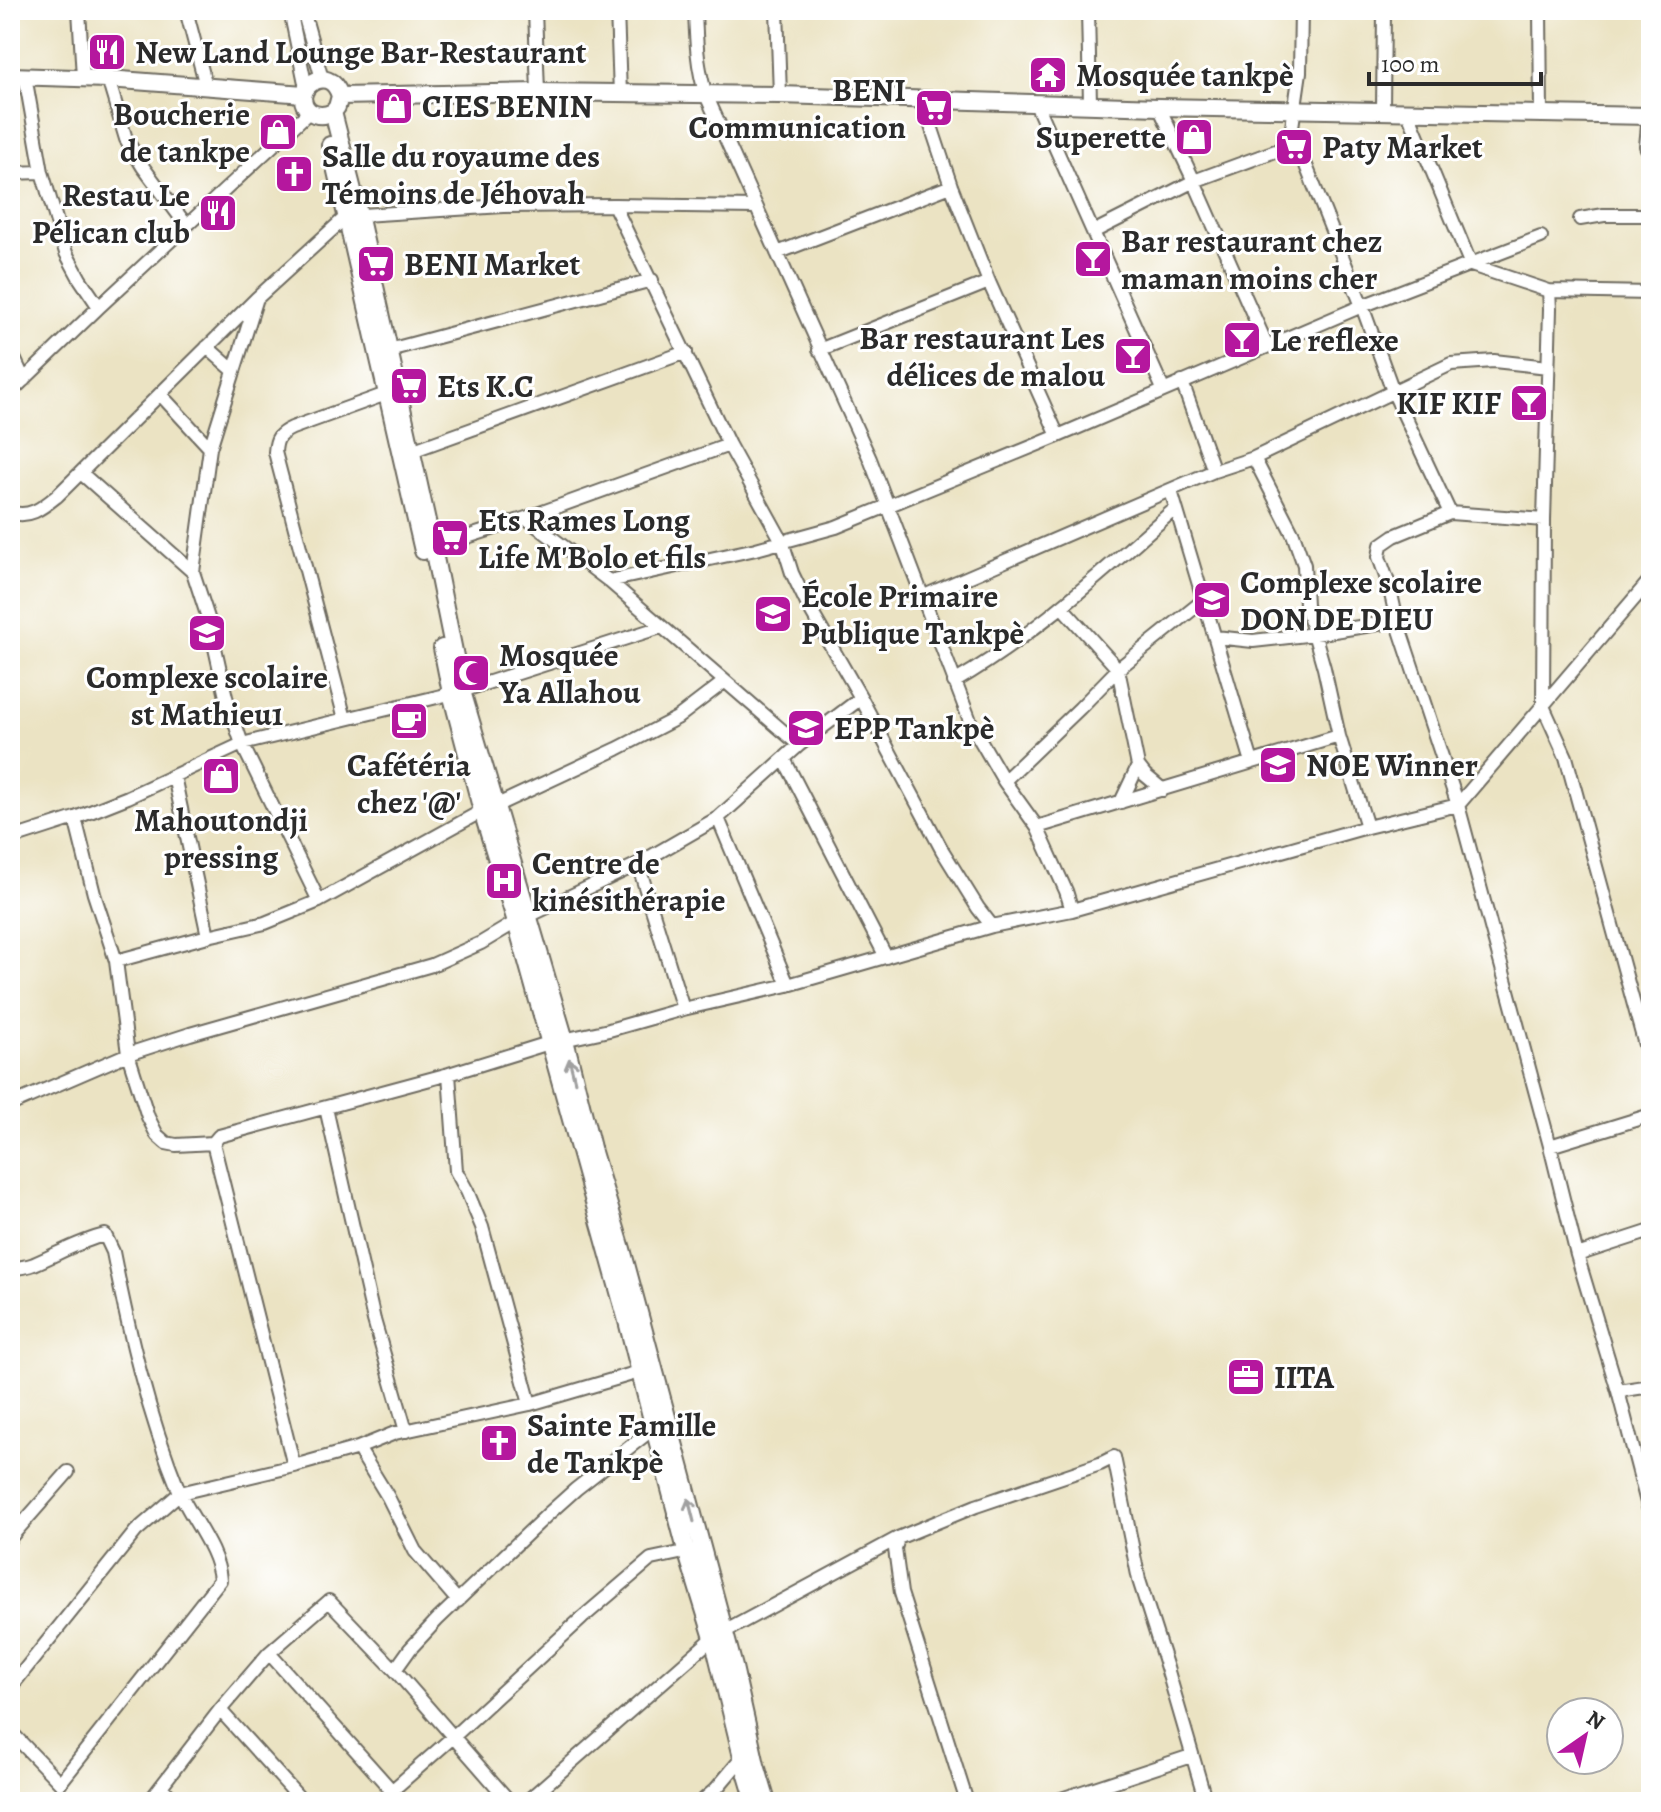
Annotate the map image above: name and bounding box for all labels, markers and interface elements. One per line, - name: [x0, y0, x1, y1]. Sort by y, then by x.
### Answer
- place label: New Land Lounge Bar-Restaurant: [135, 30, 587, 74]
- restaurant icon: New Land Lounge Bar-Restaurant: [86, 31, 128, 73]
- scale bar: [1369, 36, 1541, 86]
- text: 100 m: [1381, 48, 1440, 80]
- place label: Mosquée tankpè: [1076, 53, 1294, 97]
- temple icon: Mosquée tankpè: [1027, 54, 1069, 96]
- place label: BENI Communication: [688, 68, 906, 149]
- place label: CIES BENIN: [422, 84, 593, 128]
- shop icon: CIES BENIN: [373, 85, 415, 127]
- supermarket icon: BENI Communication: [913, 87, 955, 129]
- place label: Boucherie de tankpe: [113, 92, 250, 173]
- shop icon: Boucherie de tankpe: [257, 111, 299, 153]
- place label: Superette: [1036, 115, 1166, 159]
- shop icon: Superette: [1173, 116, 1215, 158]
- place label: Paty Market: [1322, 125, 1483, 169]
- supermarket icon: Paty Market: [1273, 126, 1315, 168]
- place label: Salle du royaume des Témoins de Jéhovah: [322, 134, 600, 215]
- church icon: Salle du royaume des Témoins de Jéhovah: [273, 153, 315, 195]
- place label: Restau Le Pélican club: [32, 173, 190, 254]
- restaurant icon: Restau Le Pélican club: [197, 192, 239, 234]
- place label: Bar restaurant chez maman moins cher: [1121, 219, 1382, 300]
- bar icon: Bar restaurant chez maman moins cher: [1072, 238, 1114, 280]
- place label: BENI Market: [404, 242, 580, 286]
- supermarket icon: BENI Market: [355, 243, 397, 285]
- place label: Bar restaurant Les délices de malou: [859, 316, 1106, 397]
- place label: Le reflexe: [1270, 318, 1399, 362]
- bar icon: Le reflexe: [1221, 319, 1263, 361]
- bar icon: Bar restaurant Les délices de malou: [1112, 335, 1154, 377]
- place label: Ets K.C: [437, 364, 534, 408]
- supermarket icon: Ets K.C: [388, 365, 430, 407]
- place label: KIF KIF: [1396, 381, 1501, 425]
- bar icon: KIF KIF: [1508, 382, 1550, 424]
- place label: Ets Rames Long Life M'Bolo et fils: [478, 498, 706, 579]
- supermarket icon: Ets Rames Long Life M'Bolo et fils: [429, 517, 471, 559]
- place label: Complexe scolaire DON DE DIEU: [1240, 560, 1482, 641]
- place label: École Primaire Publique Tankpè: [801, 574, 1024, 655]
- school or university icon: Complexe scolaire DON DE DIEU: [1191, 579, 1233, 621]
- school or university icon: École Primaire Publique Tankpè: [752, 593, 794, 635]
- school or university icon: Complexe scolaire st Mathieu1: [186, 612, 228, 654]
- place label: Mosquée Ya Allahou: [498, 633, 641, 714]
- mosque icon: Mosquée Ya Allahou: [450, 652, 492, 694]
- place label: Complexe scolaire st Mathieu1: [86, 655, 328, 736]
- cafe icon: Cafétéria chez '@': [388, 700, 430, 742]
- place label: EPP Tankpè: [834, 706, 994, 750]
- school or university icon: EPP Tankpè: [785, 707, 827, 749]
- place label: Cafétéria chez '@': [347, 743, 471, 824]
- place label: NOE Winner: [1306, 743, 1478, 787]
- school or university icon: NOE Winner: [1257, 744, 1299, 786]
- shop icon: Mahoutondji pressing: [200, 755, 242, 797]
- place label: Mahoutondji pressing: [134, 798, 308, 879]
- place label: Centre de kinésithérapie: [532, 841, 725, 922]
- hospital icon: Centre de kinésithérapie: [483, 860, 525, 902]
- one-way arrow: [564, 1057, 579, 1083]
- place label: IITA: [1274, 1355, 1335, 1399]
- office icon: IITA: [1225, 1356, 1267, 1398]
- place label: Sainte Famille de Tankpè: [527, 1403, 716, 1484]
- church icon: Sainte Famille de Tankpè: [478, 1422, 520, 1464]
- one-way arrow: [683, 1497, 698, 1523]
- north arrow: [1545, 1696, 1625, 1776]
- text: N: [1581, 1703, 1611, 1737]

